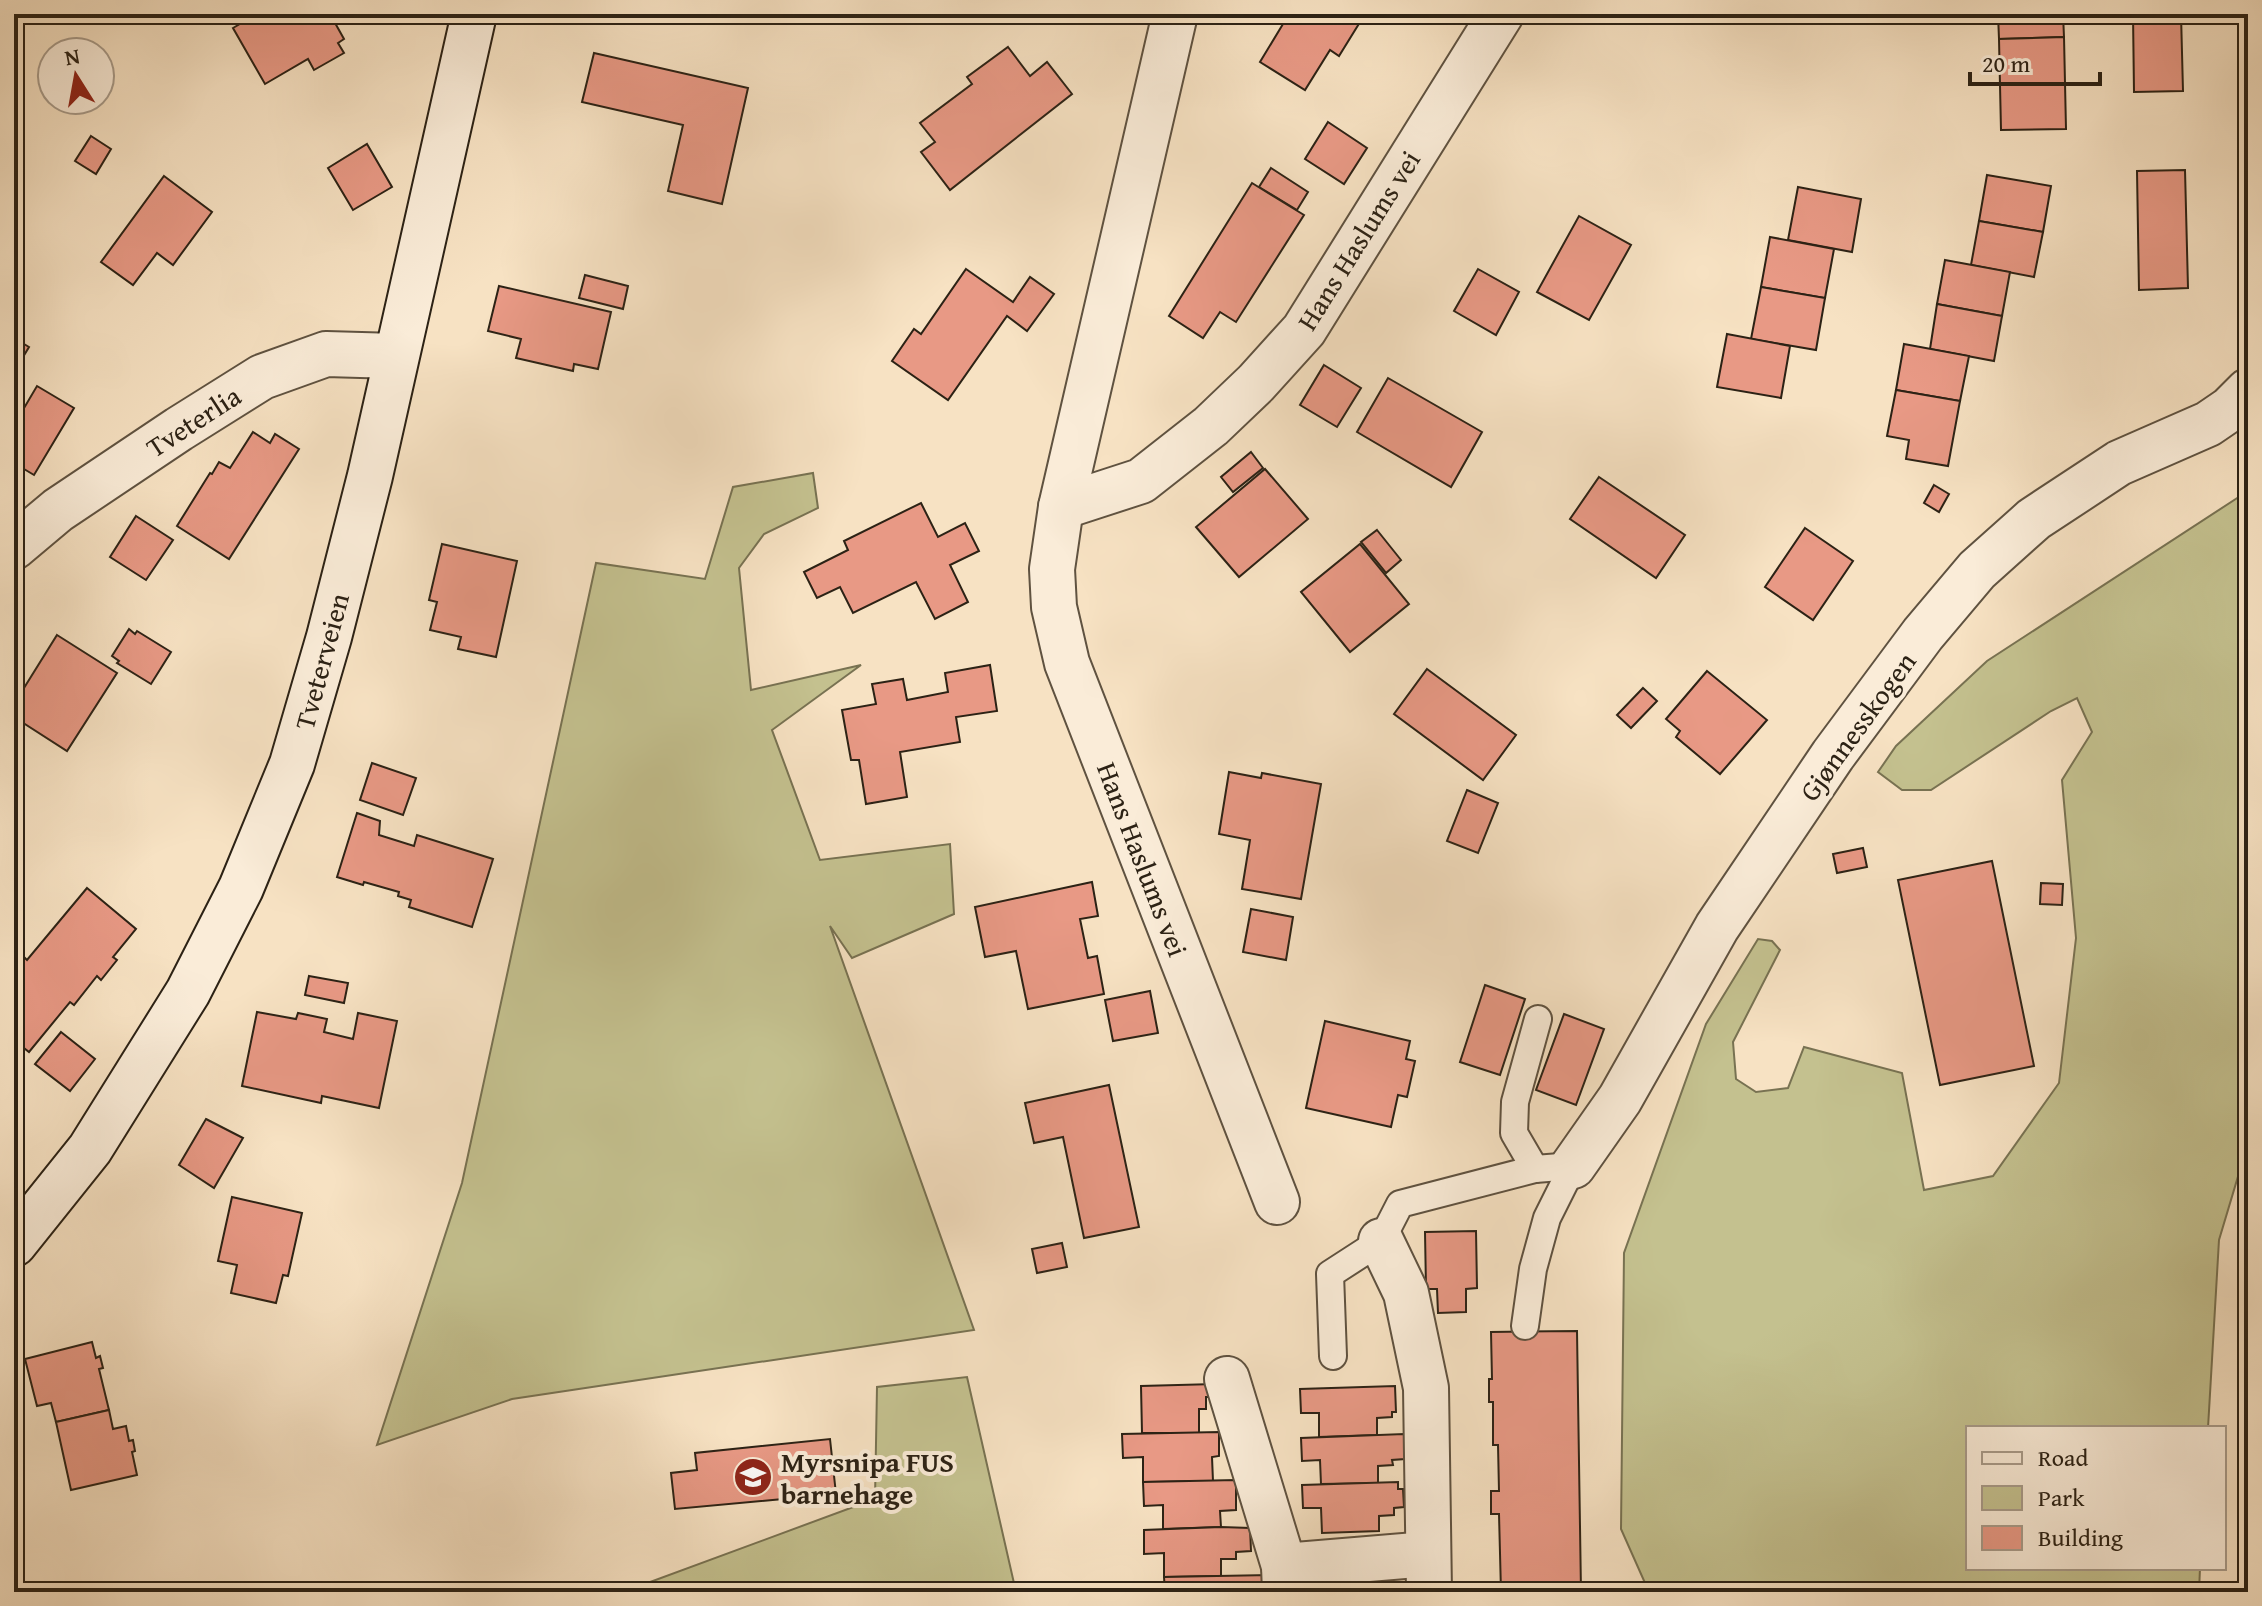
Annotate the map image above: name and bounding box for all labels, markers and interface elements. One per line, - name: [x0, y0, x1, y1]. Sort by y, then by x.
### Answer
- north arrow: [36, 36, 116, 116]
- scale bar: [1970, 36, 2100, 86]
- text: N: [62, 39, 83, 73]
- text: 20 m: [1982, 46, 2030, 81]
- street label: Hans Haslums vei: [1286, 142, 1430, 338]
- street label: Tveterlia: [138, 375, 249, 467]
- street label: Tveterveien: [283, 588, 359, 734]
- street label: Gjønnesskogen: [1789, 643, 1925, 809]
- street label: Hans Haslums vei: [1087, 756, 1199, 962]
- legend: [1966, 1426, 2226, 1570]
- text: Road: [2038, 1440, 2088, 1475]
- place label: Myrsnipa FUS barnehage: [781, 1441, 954, 1514]
- school or university icon: Myrsnipa FUS barnehage: [732, 1456, 774, 1498]
- text: Park: [2038, 1480, 2085, 1515]
- text: Building: [2038, 1520, 2123, 1555]

